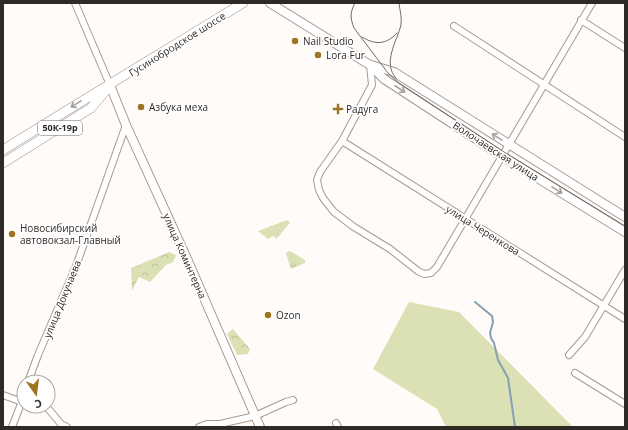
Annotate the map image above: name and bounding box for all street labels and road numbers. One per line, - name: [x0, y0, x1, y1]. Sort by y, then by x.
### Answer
- street label: Гусинобродское шоссе: [126, 8, 228, 80]
- street label: Волочаевская улица: [450, 118, 542, 184]
- road number: 50К-19р: [38, 121, 82, 135]
- street label: улица Черенкова: [443, 202, 523, 258]
- street label: улица Коминтерна: [160, 211, 210, 301]
- street label: улица Докучаева: [40, 258, 84, 340]

